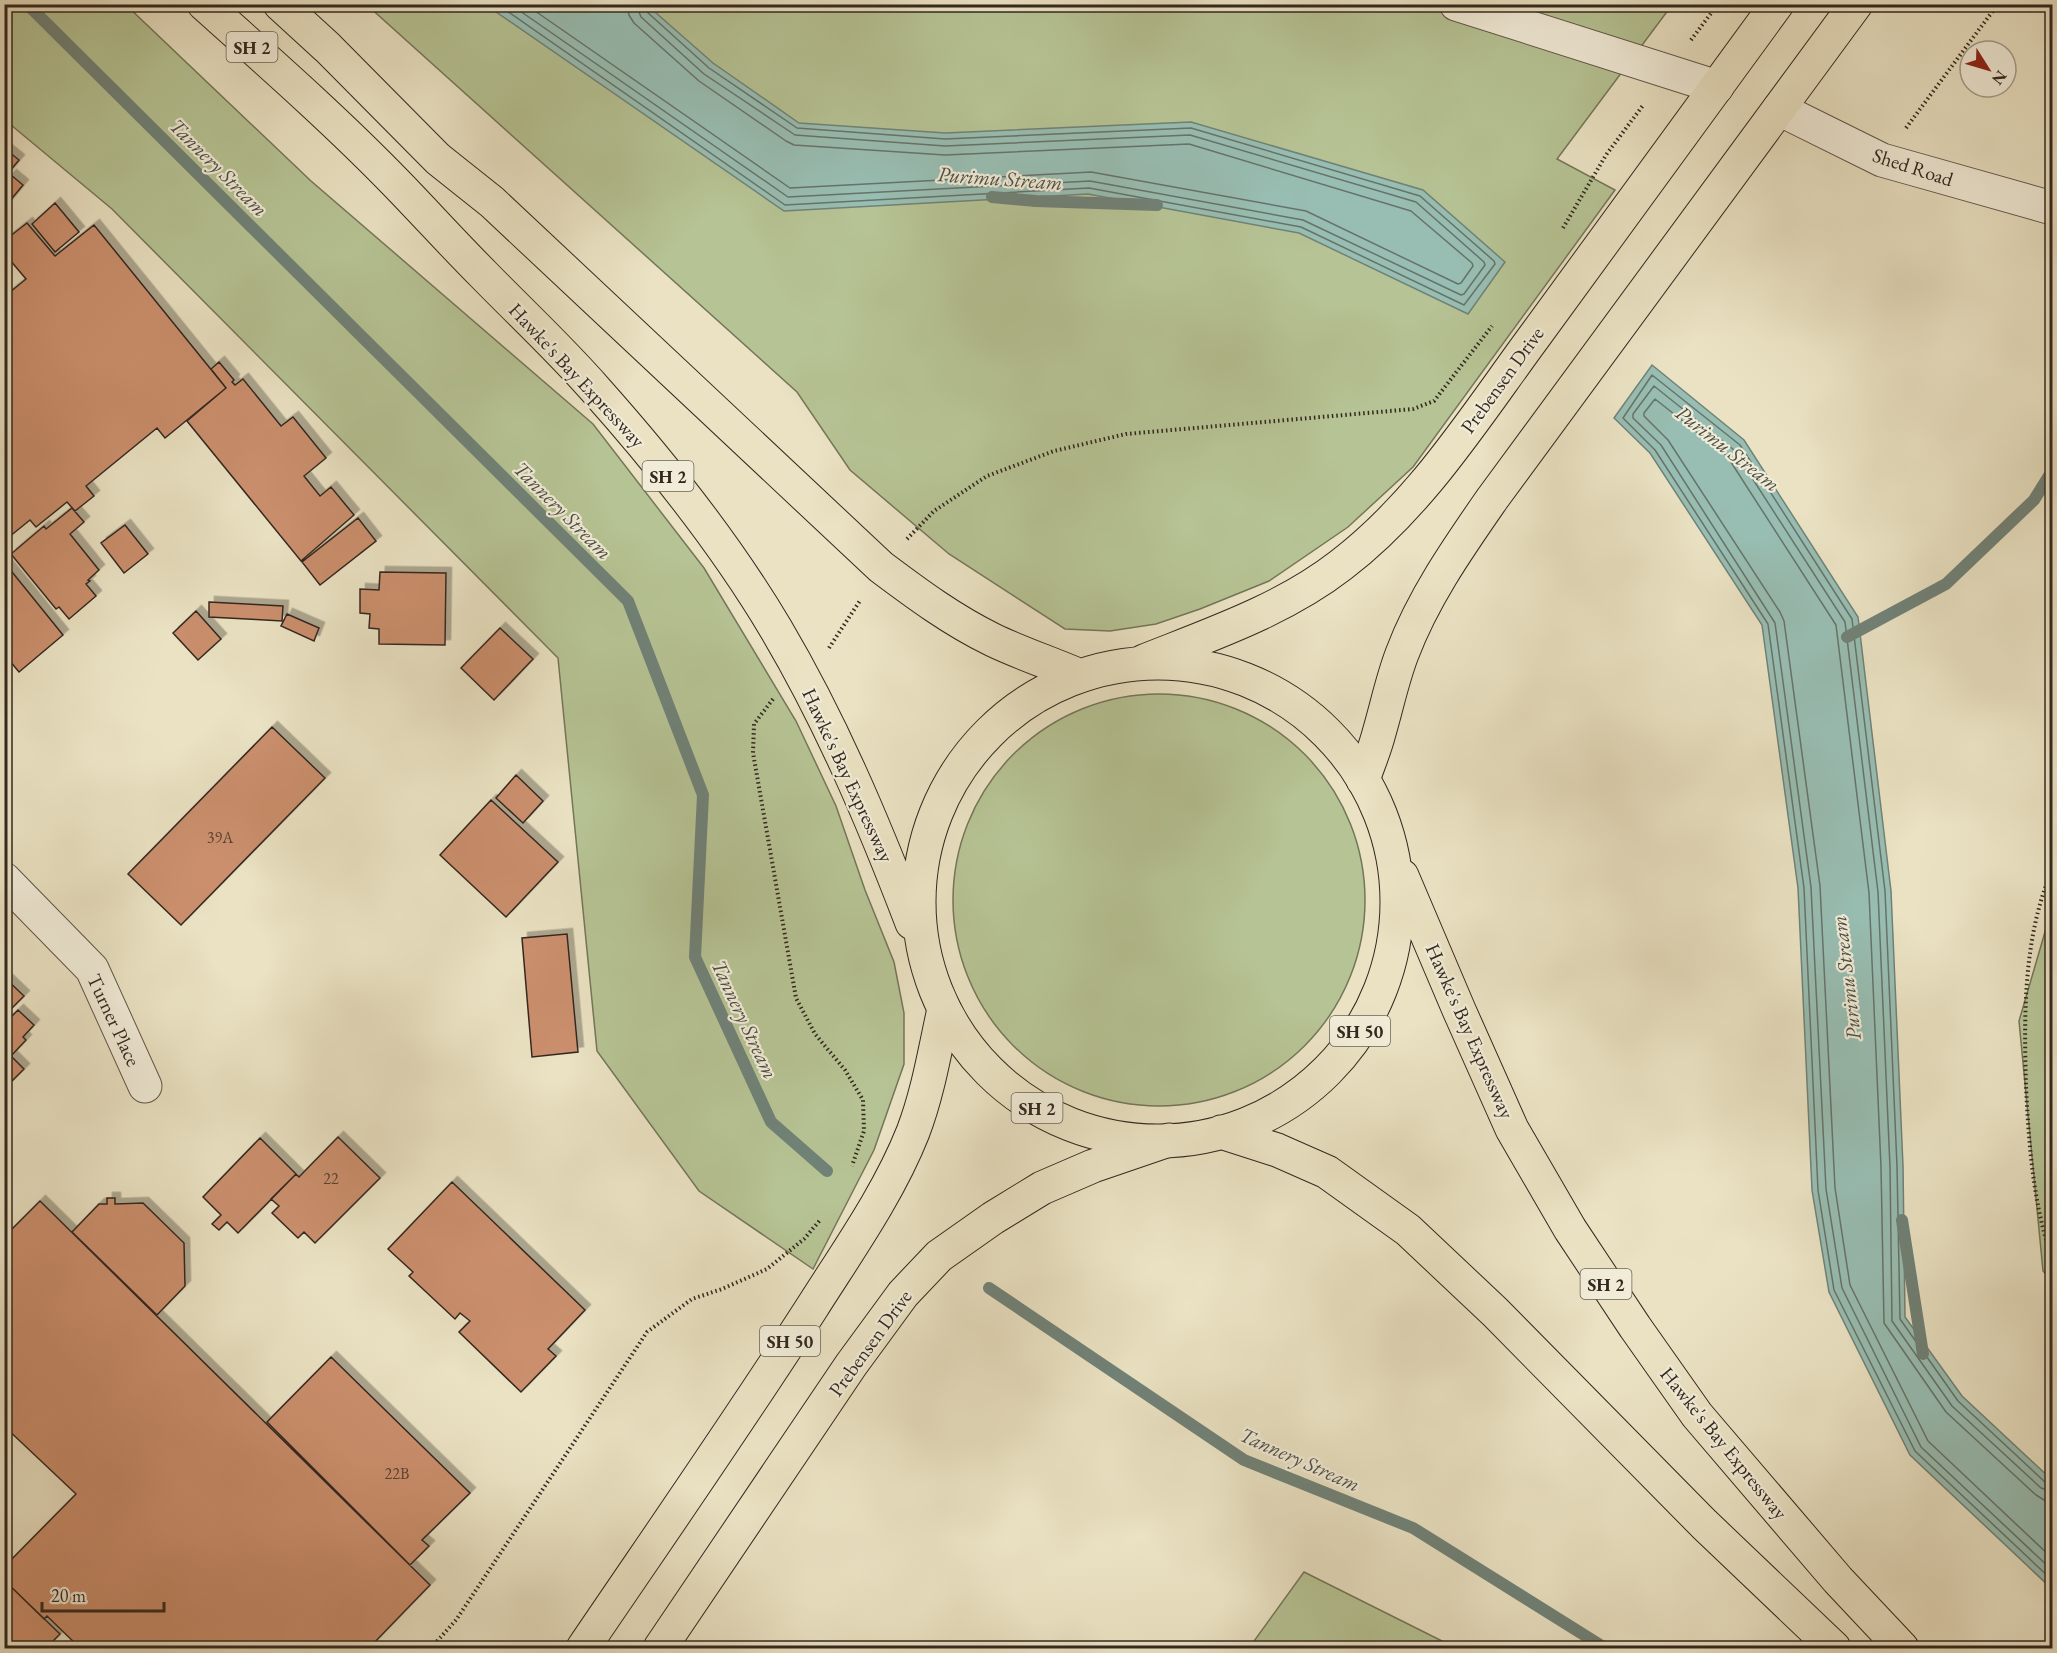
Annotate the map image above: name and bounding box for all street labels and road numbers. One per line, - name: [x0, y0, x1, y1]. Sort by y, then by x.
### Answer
- road number: SH 2: [226, 32, 278, 62]
- street label: Shed Road: [1869, 142, 1957, 192]
- street label: Hawke's Bay Expressway: [503, 297, 651, 453]
- street label: Prebensen Drive: [1455, 321, 1550, 439]
- road number: SH 2: [642, 461, 694, 491]
- street label: Hawke's Bay Expressway: [796, 684, 900, 866]
- street label: Hawke's Bay Expressway: [1420, 939, 1520, 1123]
- street label: Turner Place: [81, 970, 147, 1071]
- road number: SH 50: [1330, 1016, 1390, 1046]
- road number: SH 2: [1012, 1093, 1062, 1123]
- road number: SH 2: [1580, 1269, 1632, 1299]
- street label: Prebensen Drive: [823, 1284, 918, 1402]
- road number: SH 50: [760, 1326, 820, 1356]
- street label: Hawke's Bay Expressway: [1654, 1361, 1794, 1525]

